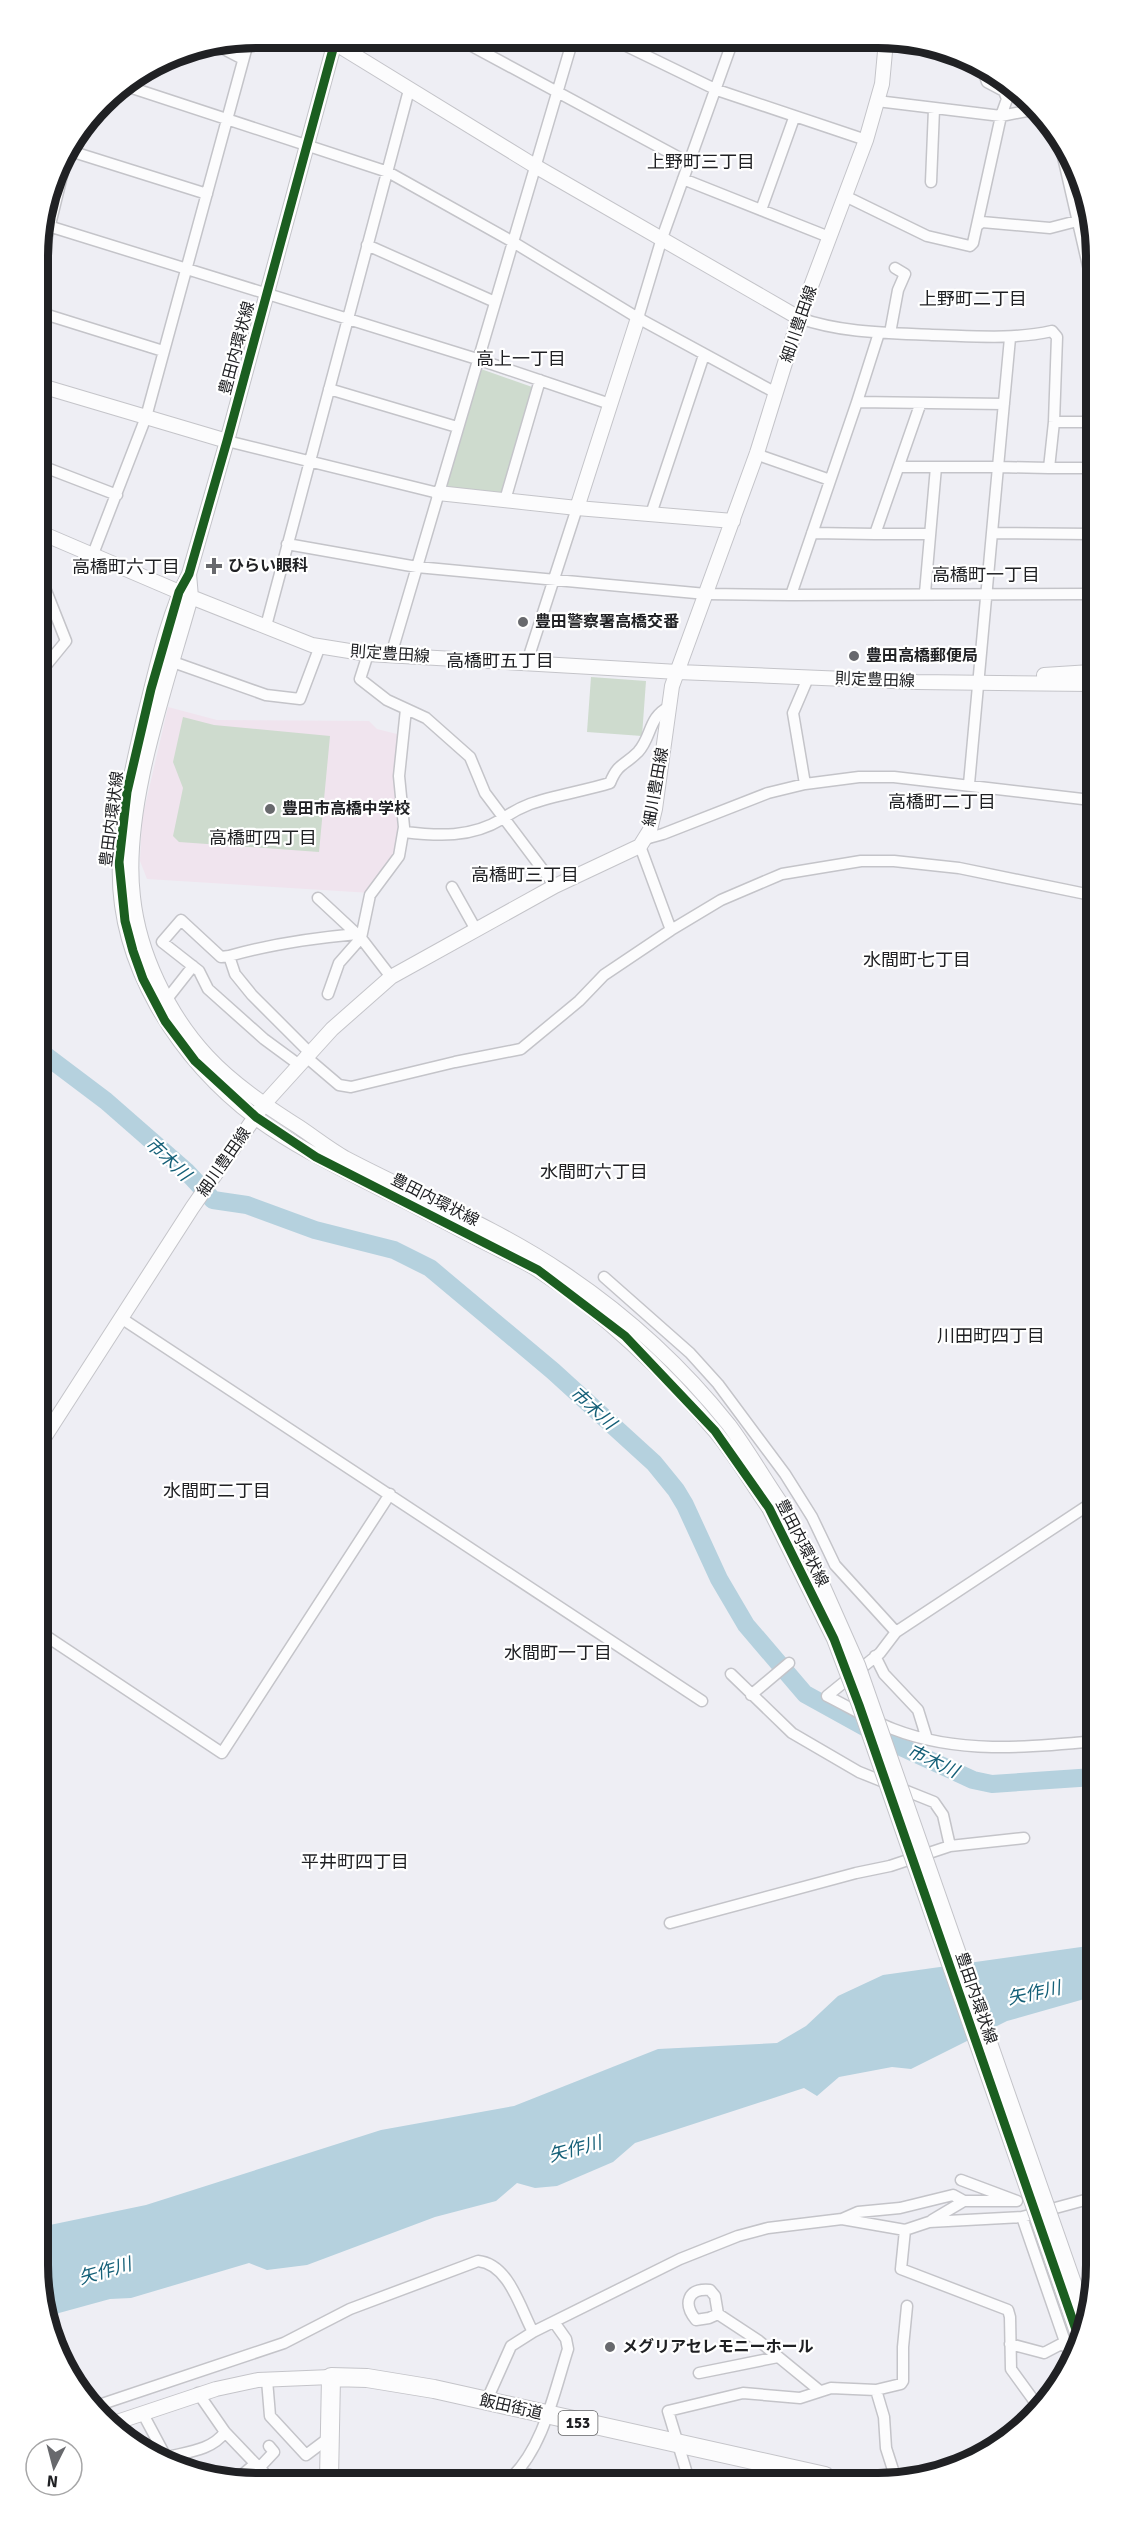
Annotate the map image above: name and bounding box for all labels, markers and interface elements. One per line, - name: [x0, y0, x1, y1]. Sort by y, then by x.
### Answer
- district label: 上野町三丁目: [647, 151, 755, 173]
- street label: 細川豊田線: [777, 283, 821, 365]
- district label: 上野町二丁目: [919, 288, 1027, 310]
- street label: 豊田内環状線: [215, 299, 259, 397]
- district label: 高上一丁目: [476, 348, 566, 370]
- district label: 高橋町六丁目: [72, 556, 180, 578]
- place label: ひらい眼科: [228, 556, 308, 576]
- marker: ひらい眼科: [205, 557, 223, 575]
- district label: 高橋町一丁目: [932, 564, 1040, 586]
- place label: 豊田警察署高橋交番: [535, 612, 679, 632]
- marker: 豊田警察署高橋交番: [516, 615, 530, 629]
- street label: 則定豊田線: [349, 641, 431, 667]
- place label: 豊田高橋郵便局: [866, 646, 978, 666]
- marker: 豊田高橋郵便局: [847, 649, 861, 663]
- district label: 高橋町五丁目: [446, 650, 554, 672]
- street label: 則定豊田線: [835, 669, 915, 691]
- street label: 細川豊田線: [639, 746, 673, 828]
- street label: 豊田内環状線: [96, 770, 128, 868]
- district label: 高橋町二丁目: [888, 791, 996, 813]
- place label: 豊田市高橋中学校: [282, 799, 410, 819]
- marker: 豊田市高橋中学校: [263, 802, 277, 816]
- district label: 高橋町四丁目: [209, 827, 317, 849]
- district label: 高橋町三丁目: [471, 864, 579, 886]
- district label: 水間町七丁目: [863, 949, 971, 971]
- street label: 細川豊田線: [193, 1123, 255, 1201]
- water label: 市木川: [141, 1133, 197, 1187]
- district label: 水間町六丁目: [540, 1161, 648, 1183]
- street label: 豊田内環状線: [388, 1169, 482, 1231]
- district label: 川田町四丁目: [937, 1325, 1045, 1347]
- water label: 市木川: [566, 1382, 622, 1436]
- district label: 水間町二丁目: [163, 1480, 271, 1502]
- street label: 豊田内環状線: [771, 1496, 833, 1590]
- district label: 水間町一丁目: [504, 1642, 612, 1664]
- water label: 市木川: [904, 1740, 964, 1783]
- district label: 平井町四丁目: [301, 1851, 409, 1873]
- street label: 豊田内環状線: [951, 1949, 1001, 2047]
- water label: 矢作川: [1005, 1976, 1065, 2009]
- water label: 矢作川: [546, 2131, 606, 2167]
- water label: 矢作川: [76, 2252, 136, 2289]
- place label: メグリアセレモニーホール: [622, 2337, 814, 2357]
- marker: メグリアセレモニーホール: [603, 2340, 617, 2354]
- street label: 飯田街道: [478, 2390, 544, 2424]
- road number: 153: [558, 2411, 598, 2435]
- north arrow: [24, 2437, 84, 2497]
- text: N: [46, 2470, 59, 2491]

